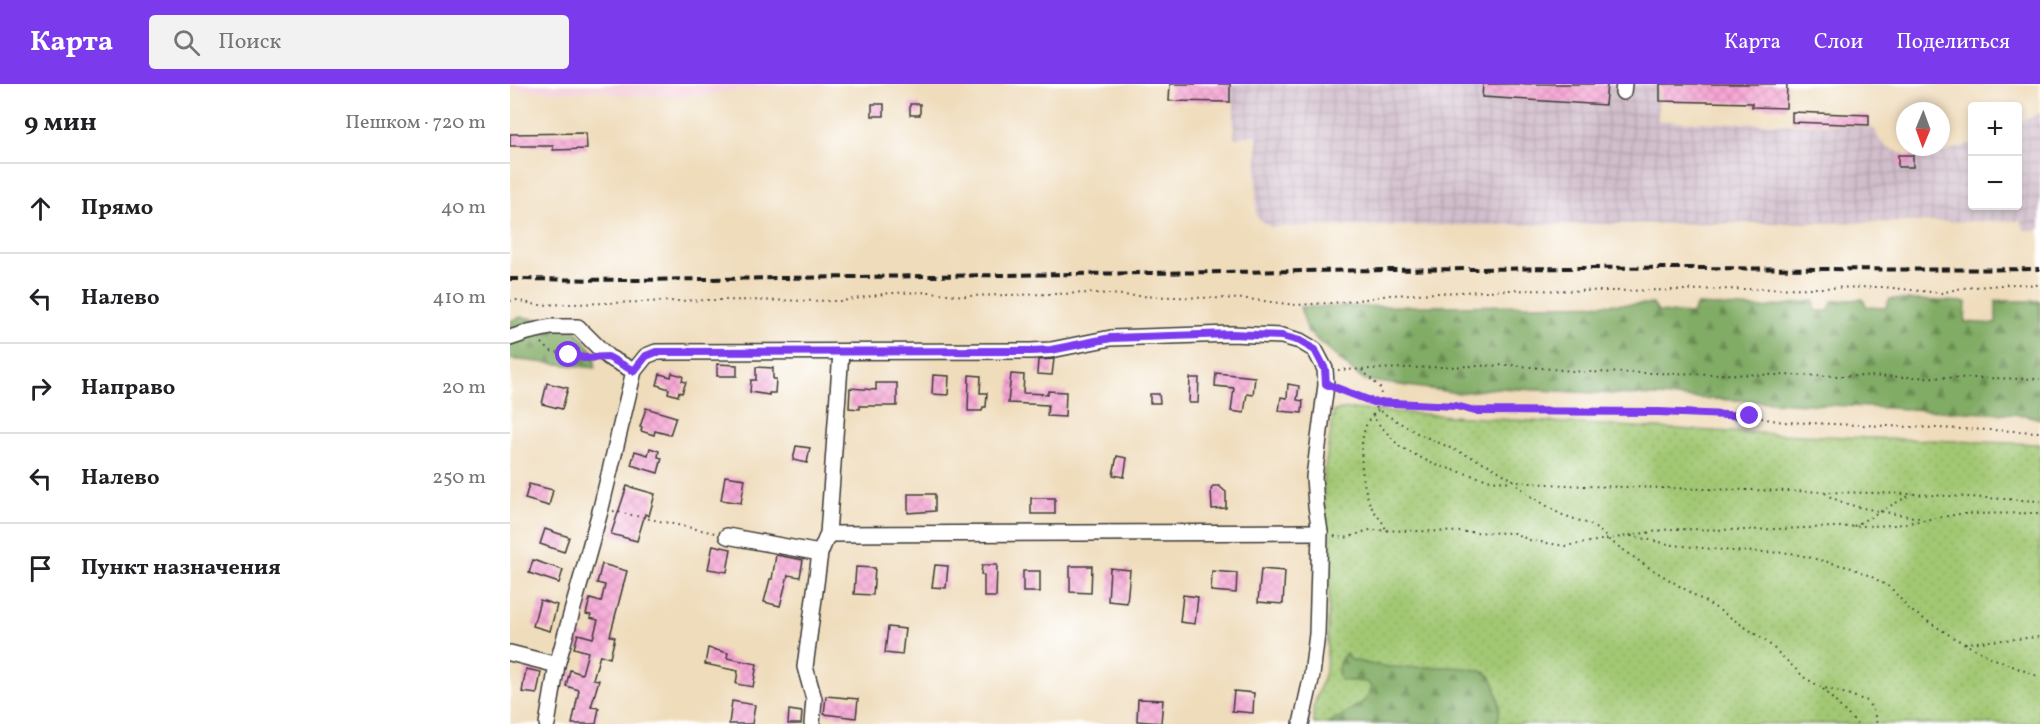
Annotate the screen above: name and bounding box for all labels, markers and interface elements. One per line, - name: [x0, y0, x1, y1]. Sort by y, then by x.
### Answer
- search box: [149, 15, 569, 69]
- text: Карта: [30, 23, 113, 62]
- icon: search: [170, 26, 203, 59]
- text: Поиск: [218, 27, 281, 58]
- text: Карта: [1724, 28, 1781, 57]
- text: Слои: [1814, 28, 1863, 57]
- text: Поделиться: [1896, 28, 2010, 57]
- north arrow: [1896, 102, 1950, 156]
- map controls: [1968, 102, 2022, 210]
- button: +: [1968, 102, 2022, 156]
- text: 9 мин: [24, 105, 97, 141]
- text: Пешком · 720 m: [345, 109, 486, 137]
- button: −: [1968, 156, 2022, 210]
- icon: ahead: [24, 192, 57, 225]
- text: Прямо: [81, 193, 153, 224]
- text: 40 m: [441, 194, 486, 222]
- icon: left: [24, 282, 57, 315]
- text: Налево: [81, 283, 160, 314]
- text: 410 m: [433, 284, 486, 312]
- route start: [555, 341, 581, 367]
- icon: right: [24, 372, 57, 405]
- text: Направо: [81, 373, 175, 404]
- text: 20 m: [442, 374, 486, 402]
- route end: [1736, 402, 1762, 428]
- icon: left: [24, 462, 57, 495]
- text: Налево: [81, 463, 160, 494]
- text: 250 m: [432, 464, 486, 492]
- icon: arrive: [24, 552, 57, 585]
- text: Пункт назначения: [81, 553, 281, 584]

